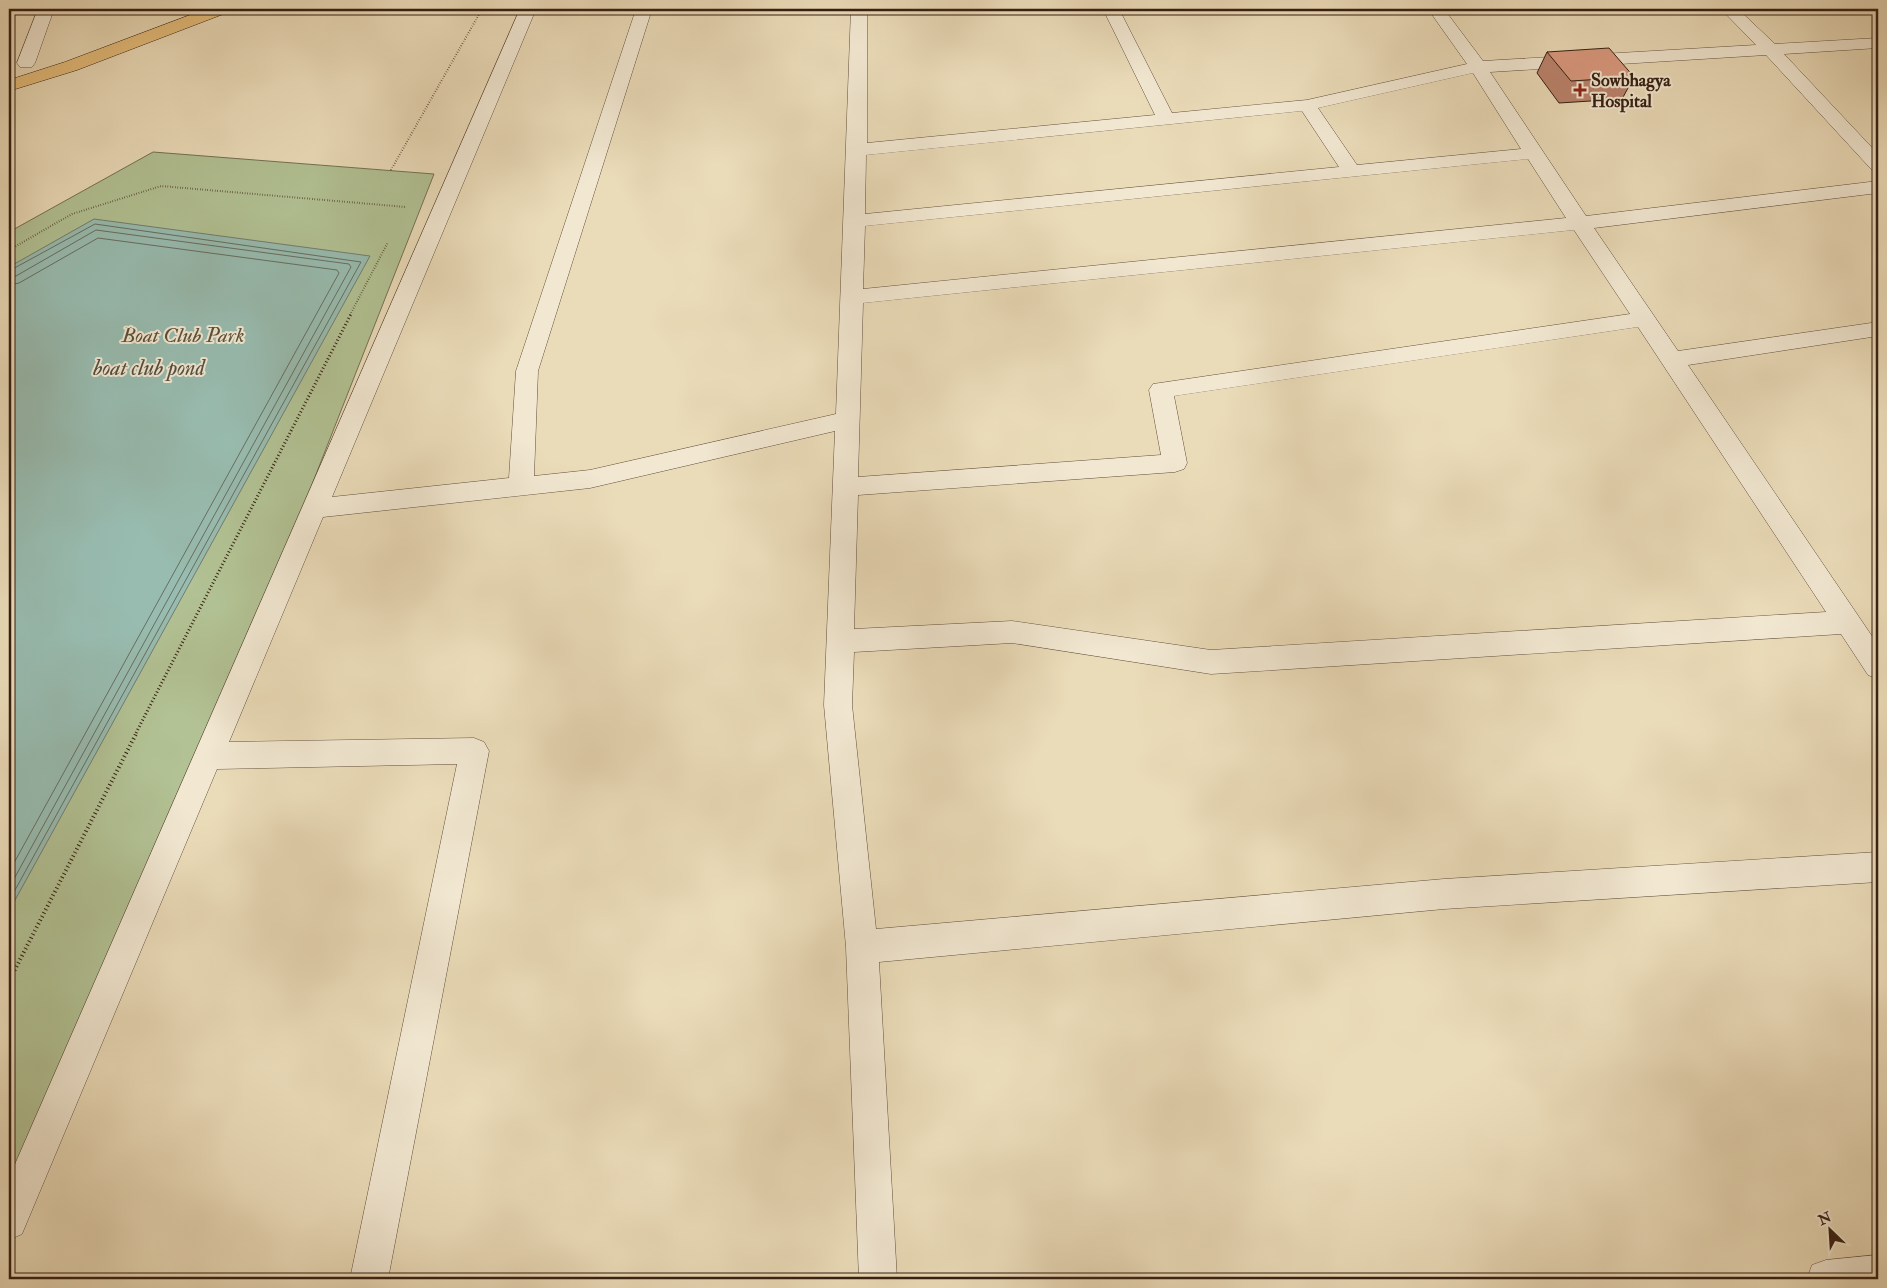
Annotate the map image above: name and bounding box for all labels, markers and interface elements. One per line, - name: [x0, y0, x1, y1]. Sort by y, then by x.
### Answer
- place label: Sowbhagya Hospital: [1591, 69, 1671, 113]
- marker: Sowbhagya Hospital: [1573, 83, 1587, 97]
- park label: Boat Club Park: [121, 322, 244, 349]
- water label: boat club pond: [92, 354, 207, 382]
- north arrow: [1804, 1206, 1854, 1256]
- text: N: [1815, 1208, 1834, 1229]

